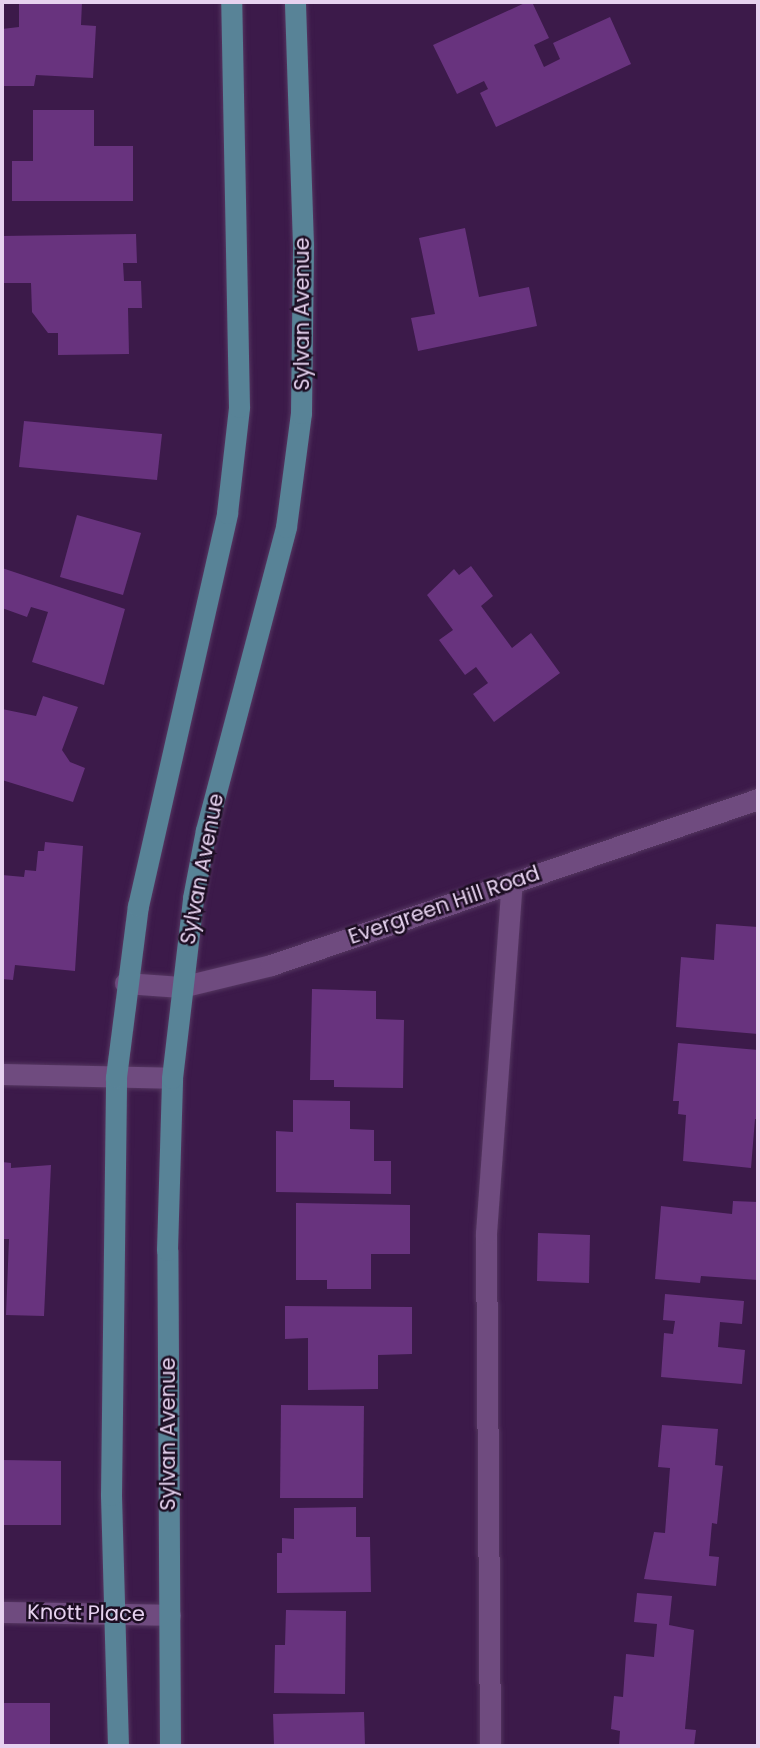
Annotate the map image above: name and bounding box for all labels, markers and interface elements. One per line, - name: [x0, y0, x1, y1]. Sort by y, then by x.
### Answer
- street label: Sylvan Avenue: [289, 237, 315, 391]
- street label: Sylvan Avenue: [175, 791, 229, 947]
- street label: Evergreen Hill Road: [345, 860, 543, 950]
- street label: Sylvan Avenue: [155, 1357, 181, 1511]
- street label: Knott Place: [27, 1599, 145, 1627]

